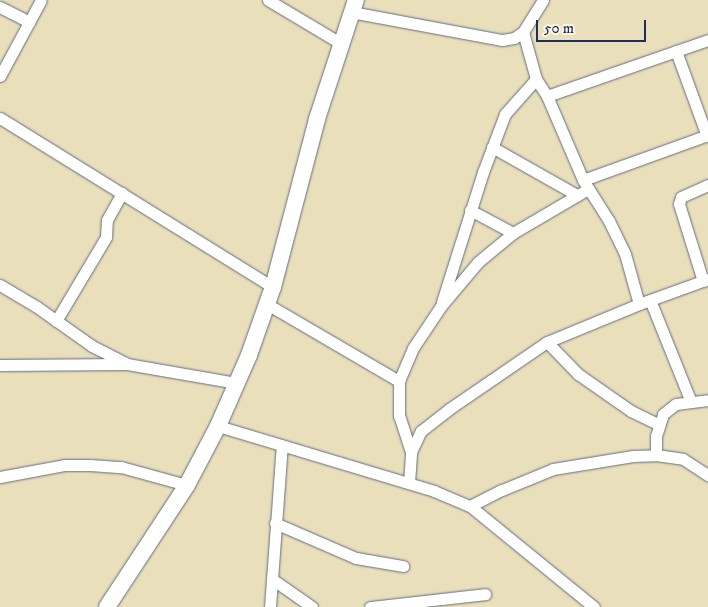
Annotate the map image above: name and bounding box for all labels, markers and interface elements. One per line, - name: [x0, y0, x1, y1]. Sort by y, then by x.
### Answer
- scale bar: [538, 10, 648, 42]
- text: 50 m: [544, 19, 574, 38]

